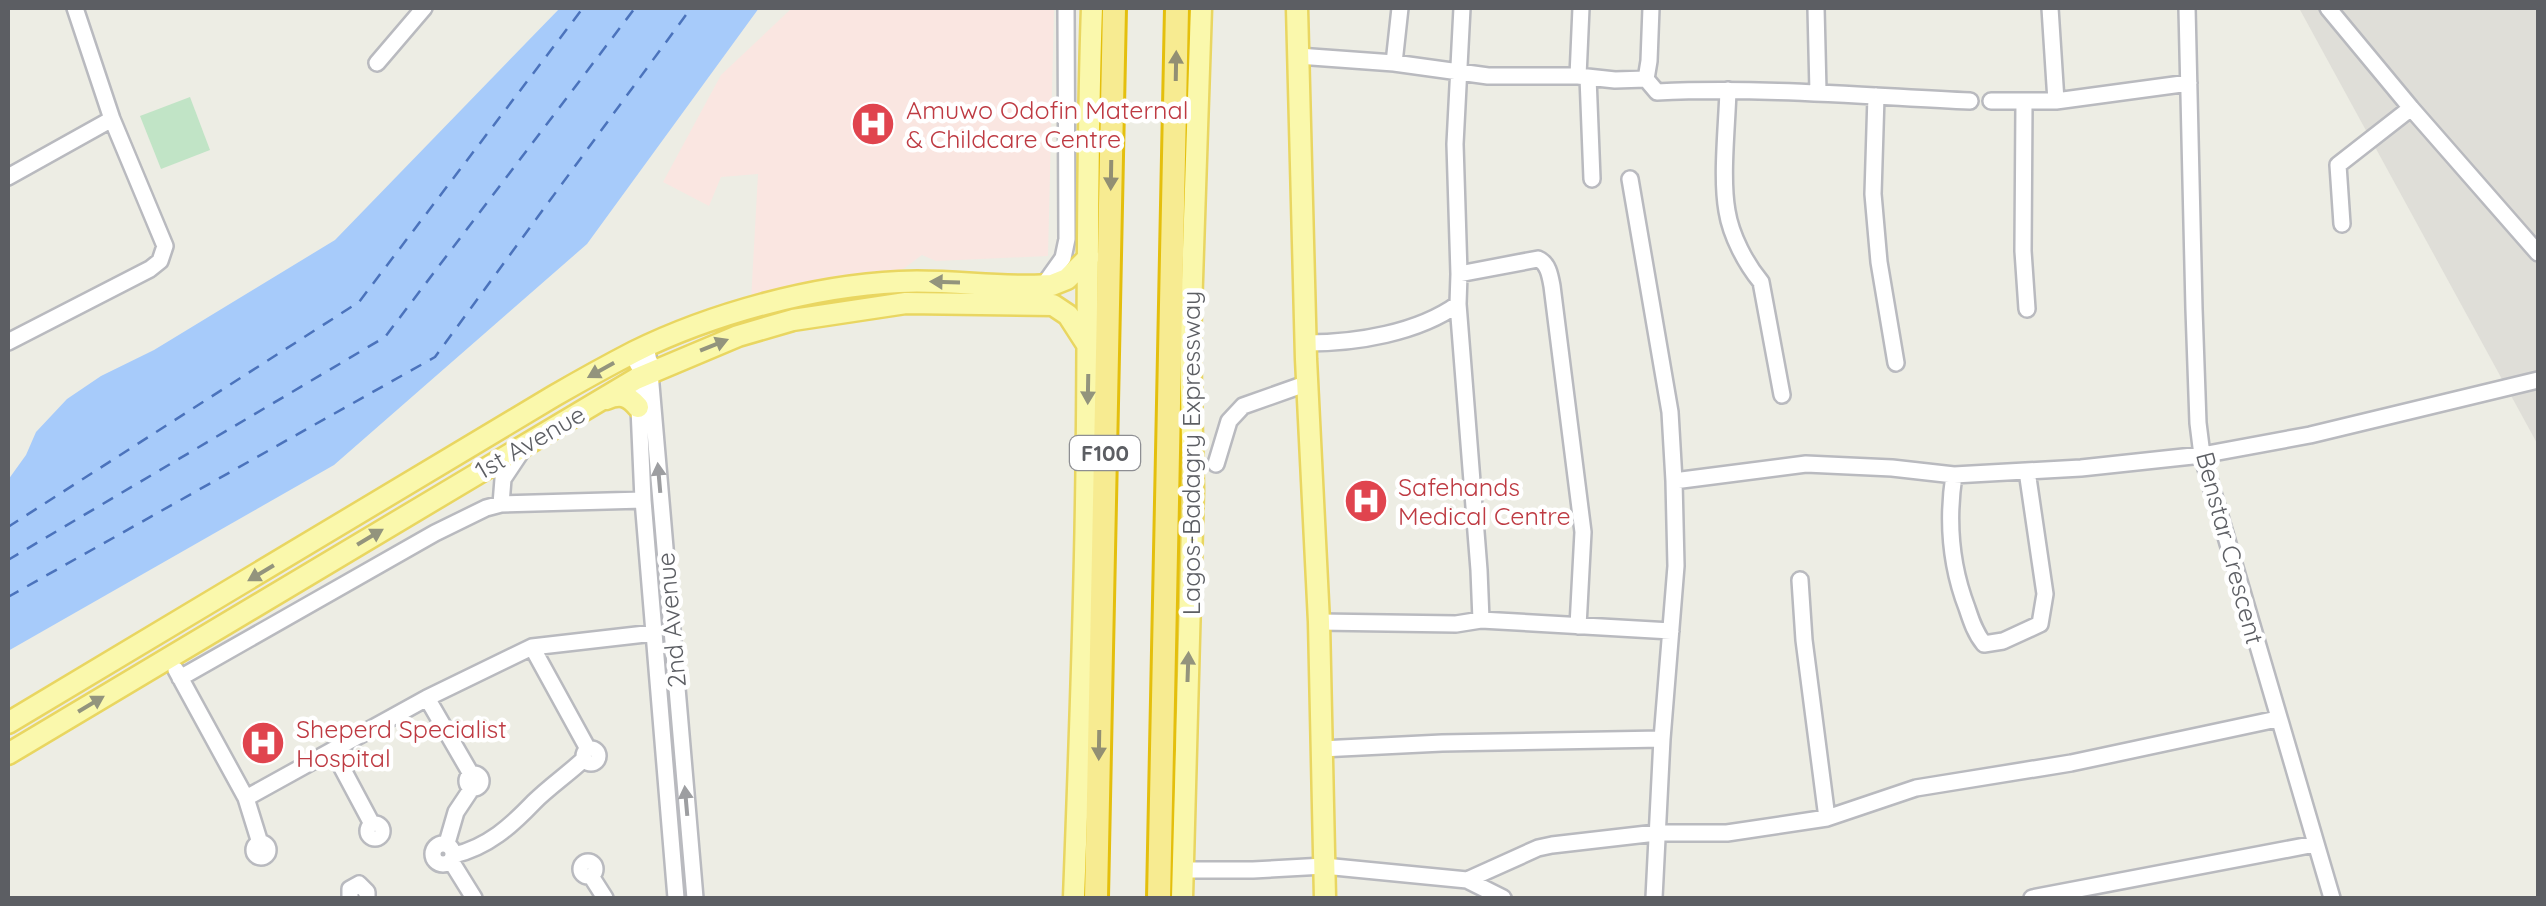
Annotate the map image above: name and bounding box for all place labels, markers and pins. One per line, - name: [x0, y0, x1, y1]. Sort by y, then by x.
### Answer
- place label: Amuwo Odofin Maternal & Childcare Centre: [906, 94, 1188, 154]
- hospital icon: Amuwo Odofin Maternal & Childcare Centre: [850, 101, 896, 147]
- place label: Safehands Medical Centre: [1398, 471, 1571, 531]
- hospital icon: Safehands Medical Centre: [1343, 478, 1389, 524]
- place label: Sheperd Specialist Hospital: [296, 713, 507, 773]
- hospital icon: Sheperd Specialist Hospital: [240, 720, 286, 766]

